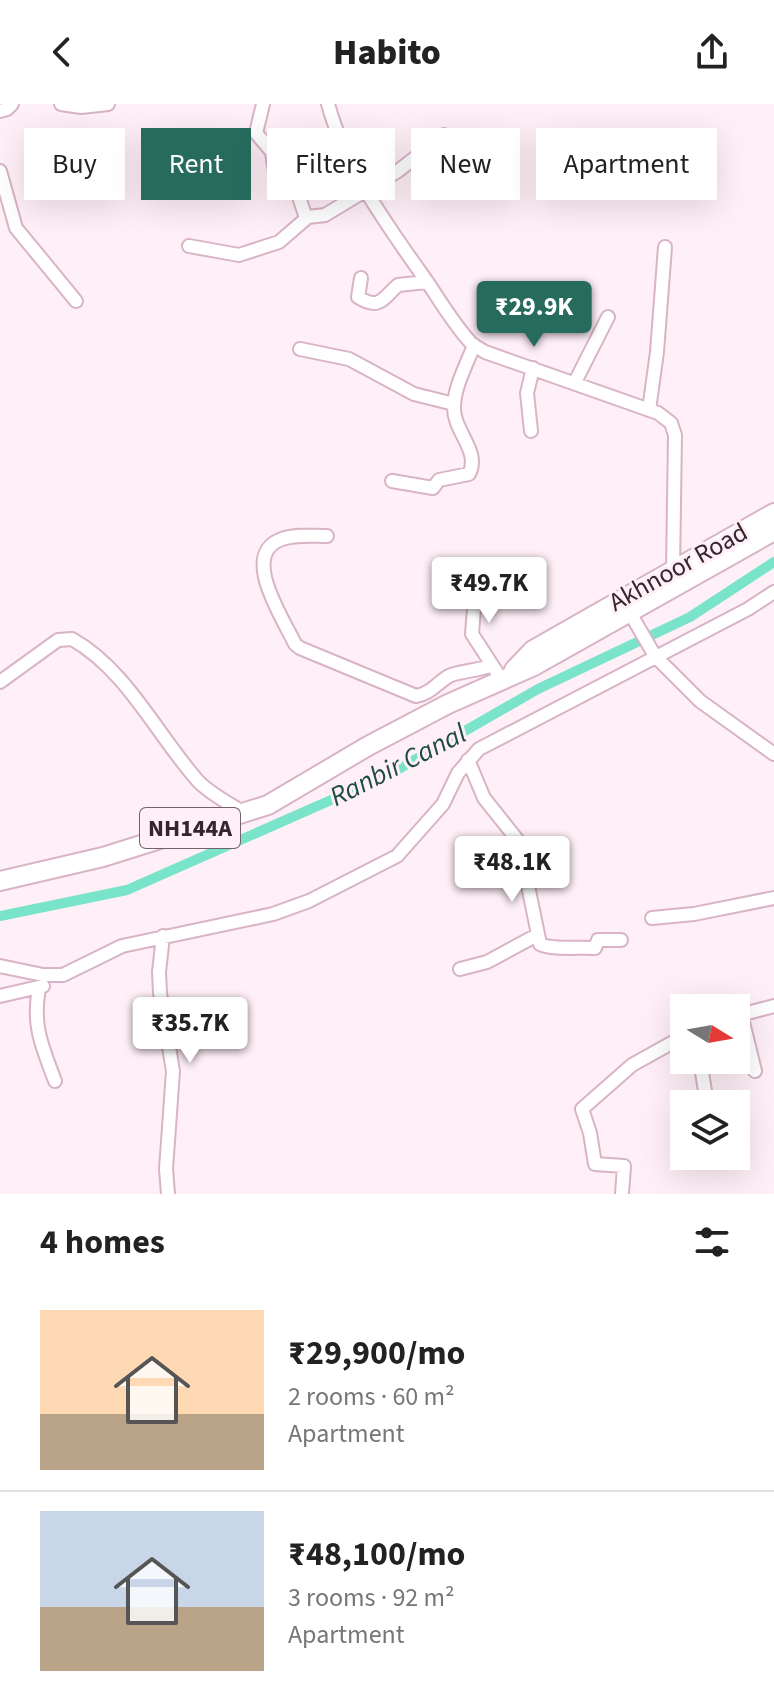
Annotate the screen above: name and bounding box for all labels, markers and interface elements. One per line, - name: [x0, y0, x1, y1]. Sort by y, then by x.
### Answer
- text: Habito: [333, 27, 441, 78]
- icon: back: [40, 30, 84, 74]
- icon: share: [690, 30, 734, 74]
- chip: Buy: [24, 128, 125, 200]
- chip: Rent: [141, 128, 251, 200]
- chip: Filters: [267, 128, 395, 200]
- chip: New: [411, 128, 520, 200]
- chip: Apartment: [536, 128, 717, 200]
- pin: ₹29.9K: [469, 281, 599, 349]
- text: ₹29.9K: [495, 288, 573, 325]
- street label: Akhnoor Road: [602, 514, 754, 620]
- pin: ₹49.7K: [424, 557, 554, 625]
- text: ₹49.7K: [450, 564, 528, 601]
- water label: Ranbir Canal: [323, 713, 473, 817]
- road number: NH144A: [140, 808, 240, 848]
- pin: ₹48.1K: [447, 836, 577, 904]
- text: ₹48.1K: [473, 843, 551, 880]
- north arrow: [670, 994, 750, 1074]
- map controls: [670, 994, 750, 1170]
- pin: ₹35.7K: [125, 997, 255, 1065]
- text: ₹35.7K: [151, 1004, 229, 1041]
- button: layers: [670, 1090, 750, 1170]
- text: 4 homes: [40, 1218, 165, 1267]
- icon: filters: [690, 1220, 734, 1264]
- text: ₹29,900/mo: [288, 1329, 465, 1378]
- icon: home: [104, 1342, 200, 1438]
- text: 2 rooms · 60 m²: [288, 1378, 455, 1415]
- text: Apartment: [288, 1415, 405, 1452]
- text: ₹48,100/mo: [288, 1530, 465, 1579]
- icon: home: [104, 1543, 200, 1639]
- text: 3 rooms · 92 m²: [288, 1579, 455, 1616]
- text: Apartment: [288, 1616, 405, 1653]

